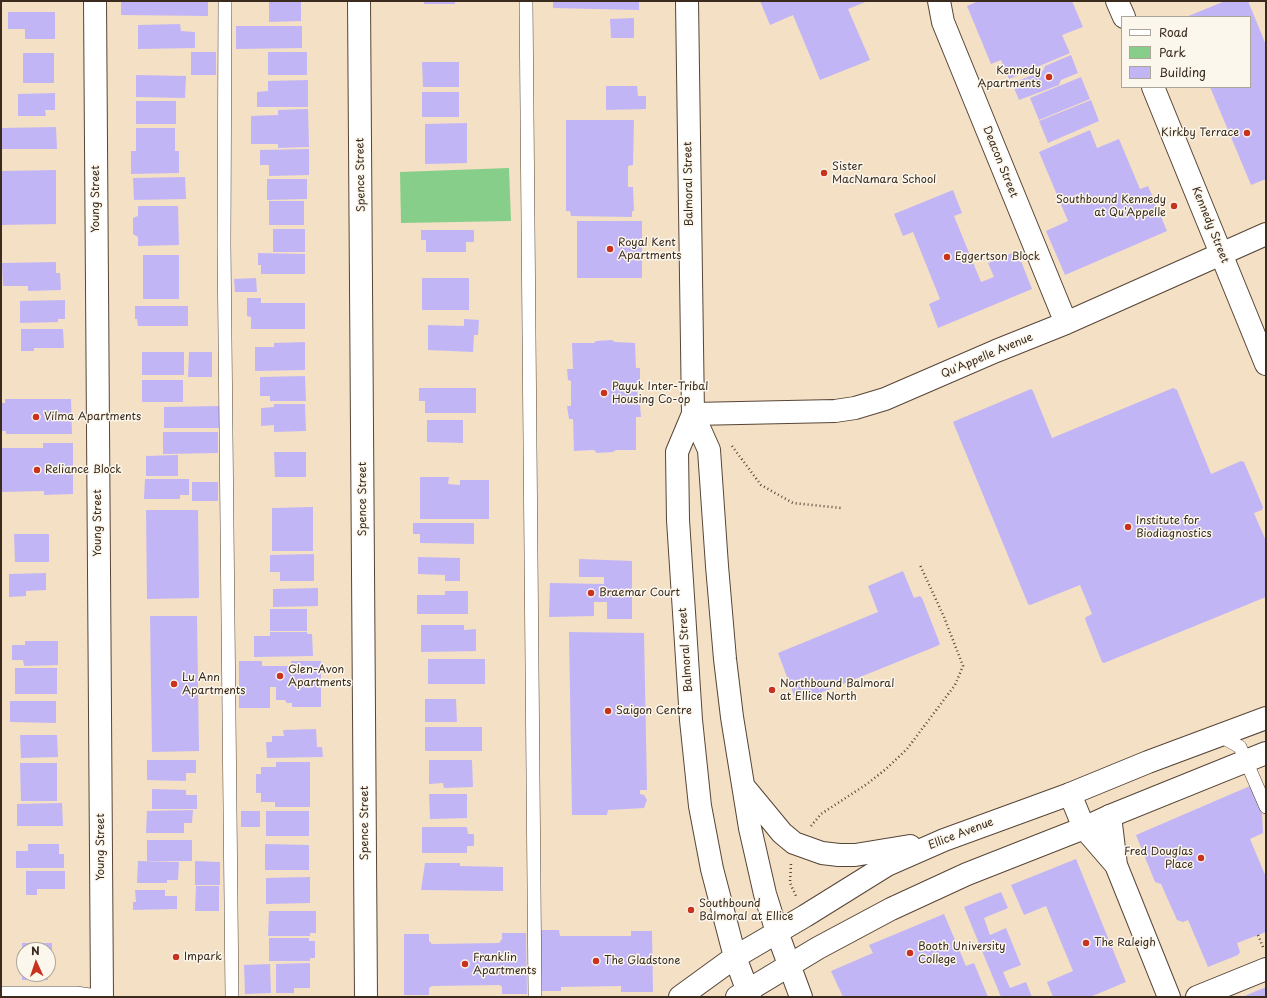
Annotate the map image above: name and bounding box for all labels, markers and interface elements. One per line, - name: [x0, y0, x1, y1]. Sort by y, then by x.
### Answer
- legend: [1121, 16, 1251, 88]
- text: Road: [1159, 23, 1188, 41]
- text: Park: [1159, 43, 1186, 61]
- text: Building: [1159, 63, 1206, 81]
- place label: Kennedy Apartments: [977, 64, 1041, 90]
- marker: Kennedy Apartments: [1044, 72, 1054, 82]
- street label: Deacon Street: [980, 124, 1020, 200]
- place label: Kirkby Terrace: [1161, 126, 1239, 140]
- marker: Kirkby Terrace: [1242, 128, 1252, 138]
- street label: Spence Street: [354, 138, 368, 212]
- street label: Balmoral Street: [682, 141, 696, 227]
- place label: Sister MacNamara School: [832, 160, 936, 186]
- street label: Young Street: [89, 165, 103, 233]
- marker: Sister MacNamara School: [819, 168, 829, 178]
- street label: Kennedy Street: [1189, 185, 1231, 265]
- place label: Southbound Kennedy at Qu'Appelle: [1056, 193, 1166, 219]
- marker: Southbound Kennedy at Qu'Appelle: [1169, 201, 1179, 211]
- place label: Royal Kent Apartments: [618, 236, 682, 262]
- marker: Royal Kent Apartments: [605, 244, 615, 254]
- place label: Eggertson Block: [955, 250, 1040, 264]
- marker: Eggertson Block: [942, 252, 952, 262]
- street label: Qu'Appelle Avenue: [939, 331, 1035, 381]
- place label: Payuk Inter-Tribal Housing Co-op: [612, 380, 708, 406]
- marker: Payuk Inter-Tribal Housing Co-op: [599, 388, 609, 398]
- place label: Vilma Apartments: [44, 410, 141, 424]
- marker: Vilma Apartments: [31, 412, 41, 422]
- street label: Spence Street: [356, 462, 370, 536]
- place label: Reliance Block: [45, 463, 122, 477]
- marker: Reliance Block: [32, 465, 42, 475]
- street label: Young Street: [91, 489, 105, 557]
- place label: Institute for Biodiagnostics: [1136, 514, 1212, 540]
- marker: Institute for Biodiagnostics: [1123, 522, 1133, 532]
- place label: Braemar Court: [599, 586, 680, 600]
- marker: Braemar Court: [586, 588, 596, 598]
- street label: Balmoral Street: [676, 607, 696, 693]
- place label: Glen-Avon Apartments: [288, 663, 352, 689]
- place label: Lu Ann Apartments: [182, 671, 246, 697]
- marker: Glen-Avon Apartments: [275, 671, 285, 681]
- place label: Northbound Balmoral at Ellice North: [780, 677, 894, 703]
- marker: Lu Ann Apartments: [169, 679, 179, 689]
- marker: Northbound Balmoral at Ellice North: [767, 685, 777, 695]
- place label: Saigon Centre: [616, 704, 692, 718]
- marker: Saigon Centre: [603, 706, 613, 716]
- street label: Spence Street: [358, 786, 372, 860]
- street label: Young Street: [94, 813, 108, 881]
- street label: Ellice Avenue: [927, 816, 995, 852]
- place label: Fred Douglas Place: [1124, 845, 1193, 871]
- marker: Fred Douglas Place: [1196, 853, 1206, 863]
- place label: Southbound Balmoral at Ellice: [699, 897, 793, 923]
- marker: Southbound Balmoral at Ellice: [686, 905, 696, 915]
- place label: The Raleigh: [1094, 936, 1156, 950]
- marker: The Raleigh: [1081, 938, 1091, 948]
- place label: Booth University College: [918, 940, 1005, 966]
- north arrow: [16, 942, 56, 982]
- text: N: [31, 942, 40, 959]
- marker: Booth University College: [905, 948, 915, 958]
- place label: Impark: [184, 950, 222, 964]
- place label: Franklin Apartments: [473, 951, 537, 977]
- marker: Impark: [171, 952, 181, 962]
- place label: The Gladstone: [604, 954, 681, 968]
- marker: The Gladstone: [591, 956, 601, 966]
- marker: Franklin Apartments: [460, 959, 470, 969]

